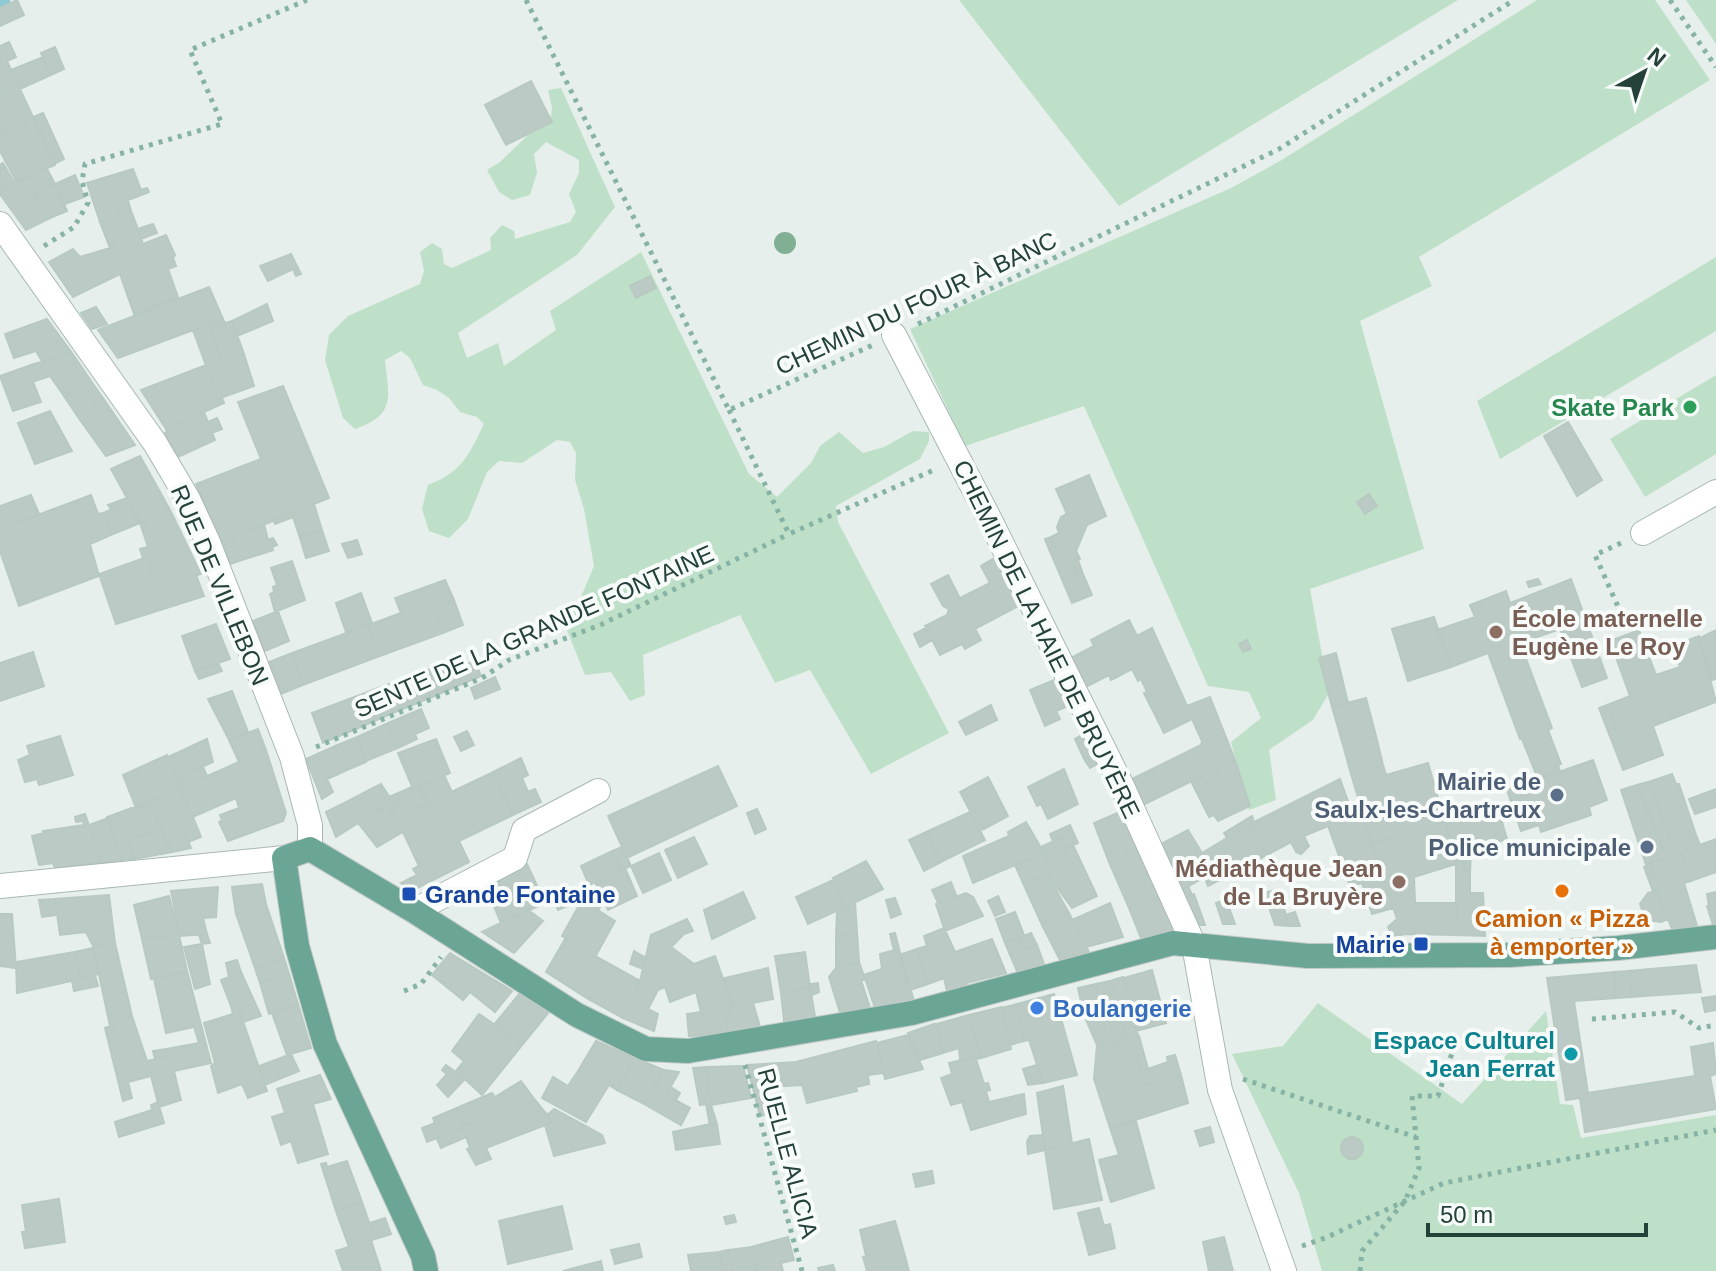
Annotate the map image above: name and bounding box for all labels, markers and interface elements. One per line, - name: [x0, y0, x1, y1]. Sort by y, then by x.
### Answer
- north arrow: [1604, 32, 1684, 112]
- text: N: [1642, 42, 1671, 72]
- street label: CHEMIN DU FOUR À BANC: [771, 226, 1061, 380]
- place label: Skate Park: [1551, 394, 1675, 421]
- marker: Skate Park: [1681, 398, 1699, 416]
- street label: CHEMIN DE LA HAIE DE BRUYÈRE: [948, 456, 1146, 822]
- street label: RUE DE VILLEBON: [166, 481, 274, 689]
- street label: SENTE DE LA GRANDE FONTAINE: [350, 539, 718, 723]
- place label: École maternelle Eugène Le Roy: [1512, 605, 1703, 660]
- marker: École maternelle Eugène Le Roy: [1487, 623, 1505, 641]
- place label: Mairie de Saulx-les-Chartreux: [1314, 768, 1542, 823]
- marker: Mairie de Saulx-les-Chartreux: [1548, 786, 1566, 804]
- place label: Police municipale: [1428, 834, 1631, 861]
- marker: Police municipale: [1638, 838, 1656, 856]
- place label: Médiathèque Jean de La Bruyère: [1175, 855, 1383, 910]
- marker: Médiathèque Jean de La Bruyère: [1390, 873, 1408, 891]
- place label: Grande Fontaine: [425, 881, 616, 908]
- marker: Camion « Pizza à emporter »: [1553, 882, 1571, 900]
- marker: Grande Fontaine: [400, 885, 418, 903]
- place label: Camion « Pizza à emporter »: [1475, 905, 1650, 960]
- place label: Mairie: [1336, 931, 1405, 958]
- marker: Mairie: [1412, 935, 1430, 953]
- place label: Boulangerie: [1053, 995, 1192, 1022]
- marker: Boulangerie: [1028, 999, 1046, 1017]
- place label: Espace Culturel Jean Ferrat: [1374, 1027, 1555, 1082]
- marker: Espace Culturel Jean Ferrat: [1562, 1045, 1580, 1063]
- street label: RUELLE ALICIA: [752, 1065, 824, 1241]
- scale bar: [1428, 1187, 1646, 1237]
- text: 50 m: [1440, 1201, 1493, 1228]

